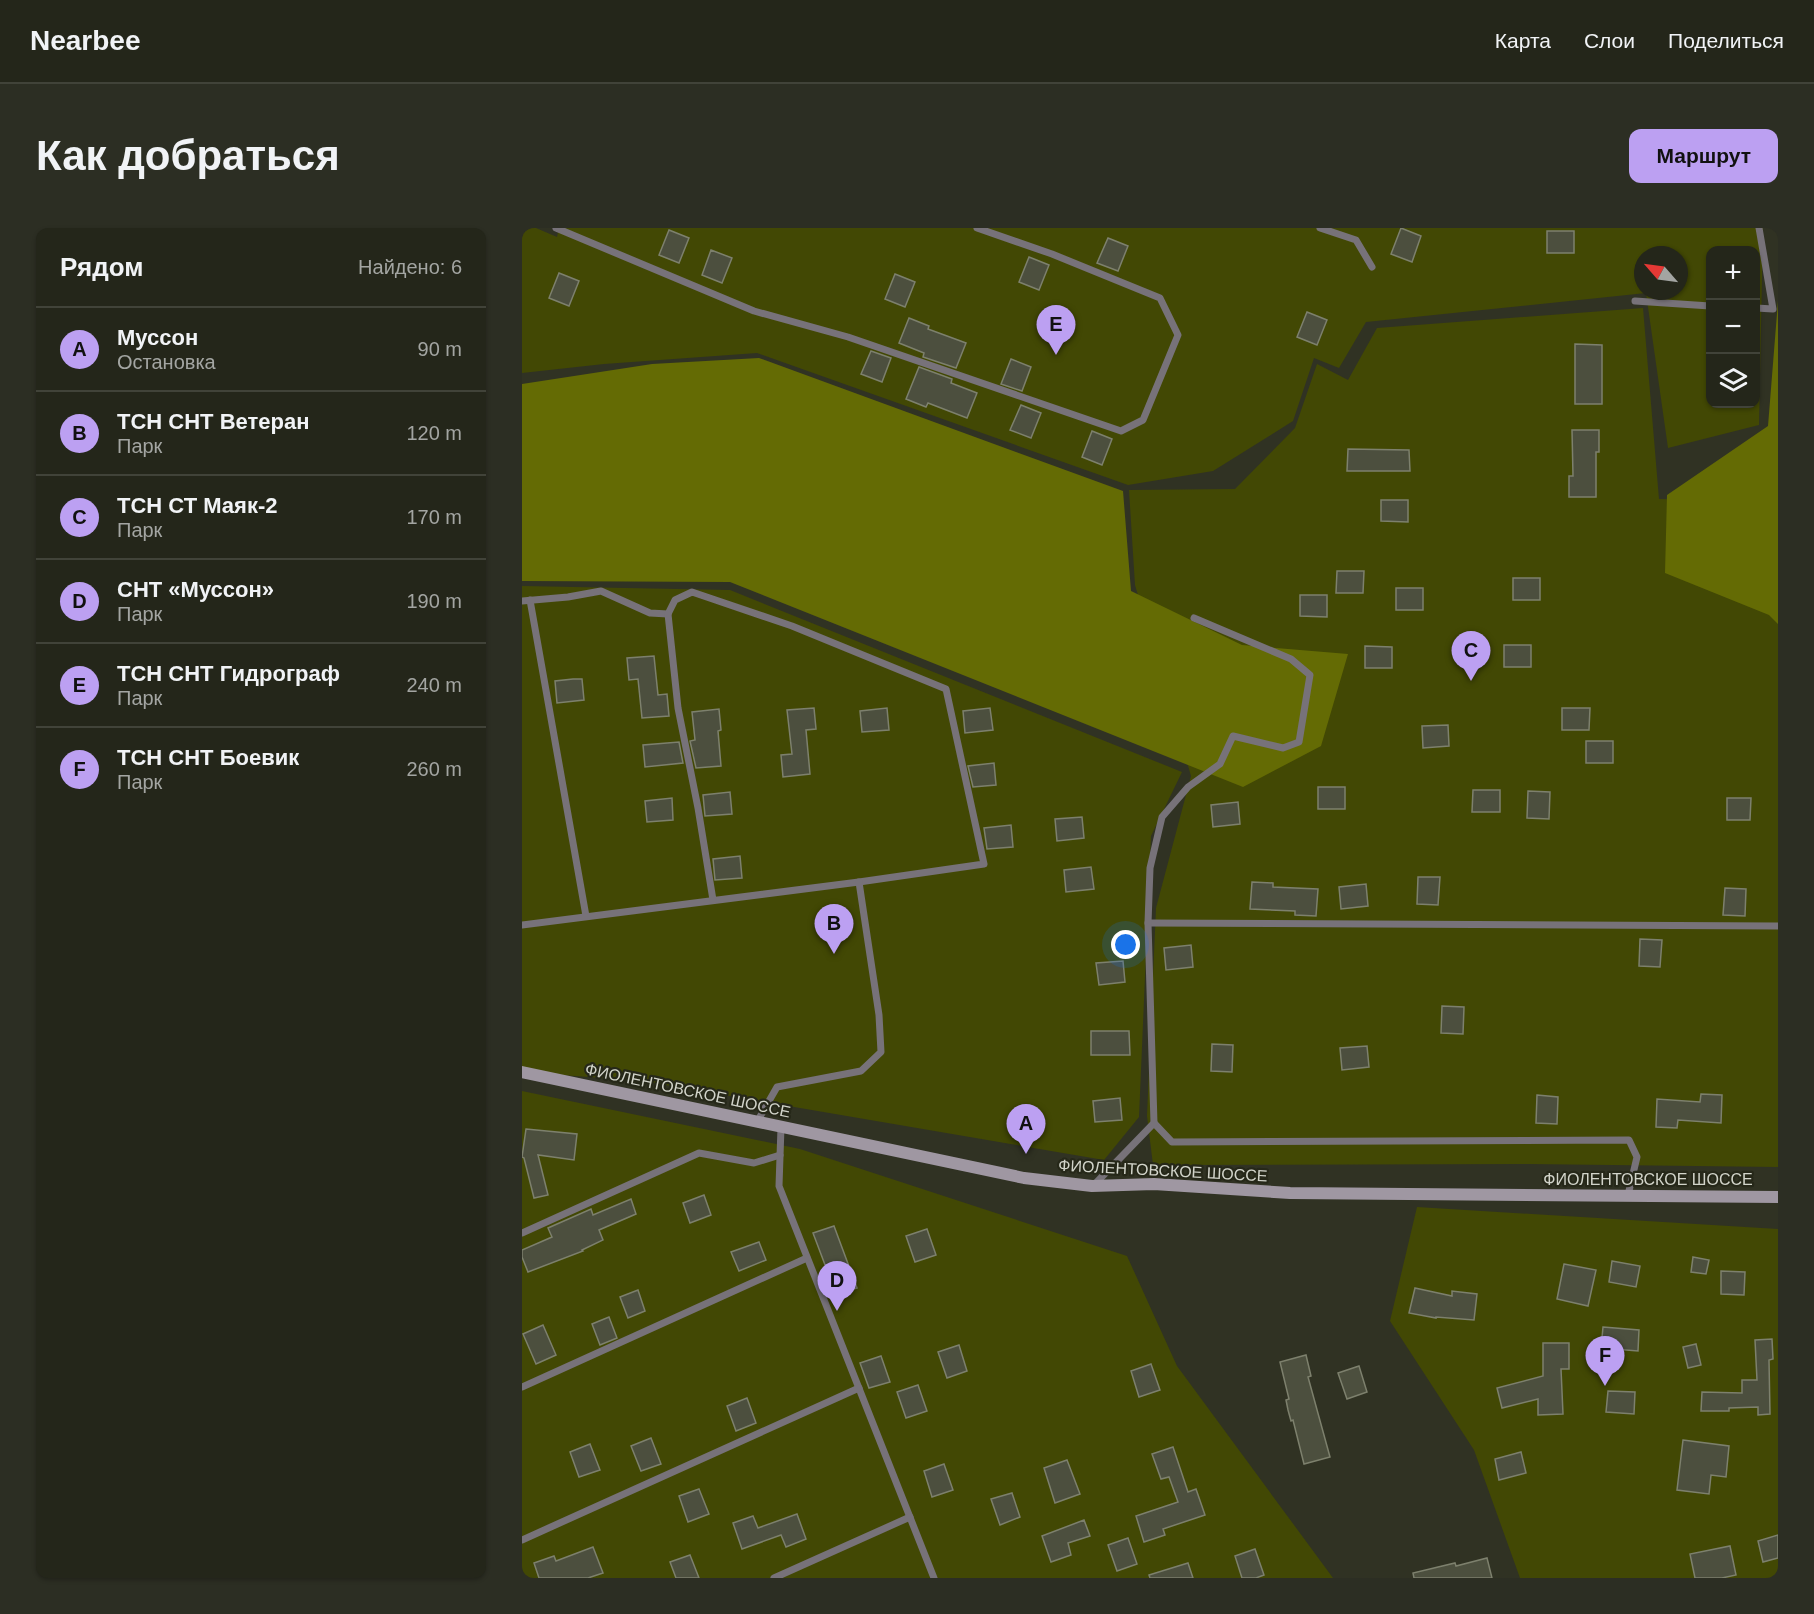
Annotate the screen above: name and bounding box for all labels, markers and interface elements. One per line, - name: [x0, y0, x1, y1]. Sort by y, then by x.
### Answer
- text: Nearbee: [30, 25, 141, 56]
- text: Карта: [1495, 29, 1551, 52]
- text: Слои: [1584, 29, 1635, 52]
- text: Поделиться: [1668, 29, 1784, 52]
- button: Маршрут: [1629, 129, 1778, 183]
- text: Как добраться: [36, 132, 340, 179]
- north arrow: [1634, 246, 1688, 300]
- map controls: [1706, 246, 1760, 408]
- button: +: [1706, 246, 1760, 300]
- text: Рядом: [60, 252, 143, 282]
- text: Найдено: 6: [358, 256, 462, 278]
- button: −: [1706, 300, 1760, 354]
- pin: E: [1036, 306, 1076, 355]
- text: Муссон: [117, 325, 198, 350]
- text: A: [72, 338, 87, 360]
- text: 90 m: [418, 338, 462, 360]
- text: Остановка: [117, 351, 216, 373]
- button: layers: [1706, 354, 1760, 408]
- text: ТСН СНТ Ветеран: [117, 409, 309, 434]
- text: B: [72, 422, 87, 444]
- text: 120 m: [406, 422, 462, 444]
- text: Парк: [117, 435, 162, 457]
- text: ТСН СТ Маяк-2: [117, 493, 277, 518]
- text: C: [72, 506, 87, 528]
- text: 170 m: [406, 506, 462, 528]
- text: Парк: [117, 519, 162, 541]
- text: СНТ «Муссон»: [117, 577, 274, 602]
- text: D: [72, 590, 87, 612]
- text: 190 m: [406, 590, 462, 612]
- text: Парк: [117, 603, 162, 625]
- pin: C: [1452, 632, 1490, 681]
- text: ТСН СНТ Гидрограф: [117, 661, 340, 686]
- text: E: [73, 674, 86, 696]
- text: 240 m: [406, 674, 462, 696]
- text: Парк: [117, 687, 162, 709]
- text: ТСН СНТ Боевик: [117, 745, 299, 770]
- text: F: [73, 758, 86, 780]
- text: 260 m: [406, 758, 462, 780]
- text: Парк: [117, 771, 162, 793]
- pin: B: [814, 904, 854, 954]
- your location: [1111, 930, 1140, 959]
- street label: ФИОЛЕНТОВСКОЕ ШОССЕ: [584, 1060, 792, 1121]
- pin: A: [1006, 1104, 1046, 1154]
- street label: ФИОЛЕНТОВСКОЕ ШОССЕ: [1058, 1157, 1268, 1184]
- street label: ФИОЛЕНТОВСКОЕ ШОССЕ: [1543, 1171, 1753, 1188]
- pin: D: [818, 1262, 856, 1311]
- pin: F: [1586, 1336, 1624, 1386]

